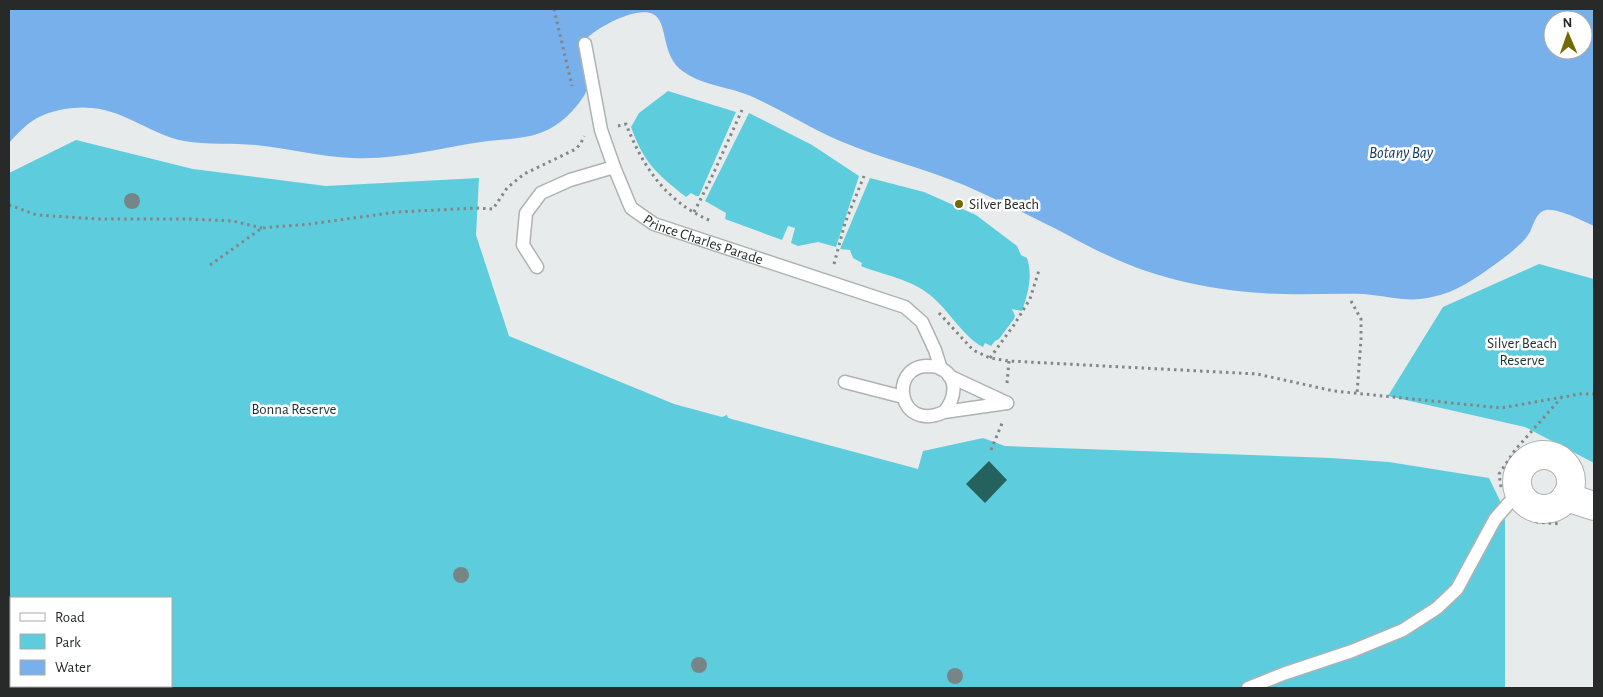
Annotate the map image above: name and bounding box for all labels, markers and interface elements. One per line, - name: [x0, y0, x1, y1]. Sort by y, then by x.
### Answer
- north arrow: [1543, 10, 1593, 60]
- text: N: [1562, 16, 1573, 30]
- water label: Botany Bay: [1369, 145, 1433, 161]
- place label: Silver Beach: [969, 197, 1039, 212]
- marker: Silver Beach: [953, 198, 965, 210]
- street label: Prince Charles Parade: [641, 212, 765, 267]
- park label: Silver Beach Reserve: [1487, 336, 1557, 368]
- park label: Bonna Reserve: [251, 402, 337, 417]
- legend: [10, 597, 172, 687]
- text: Road: [55, 610, 85, 625]
- text: Park: [55, 635, 81, 650]
- text: Water: [55, 660, 91, 675]

